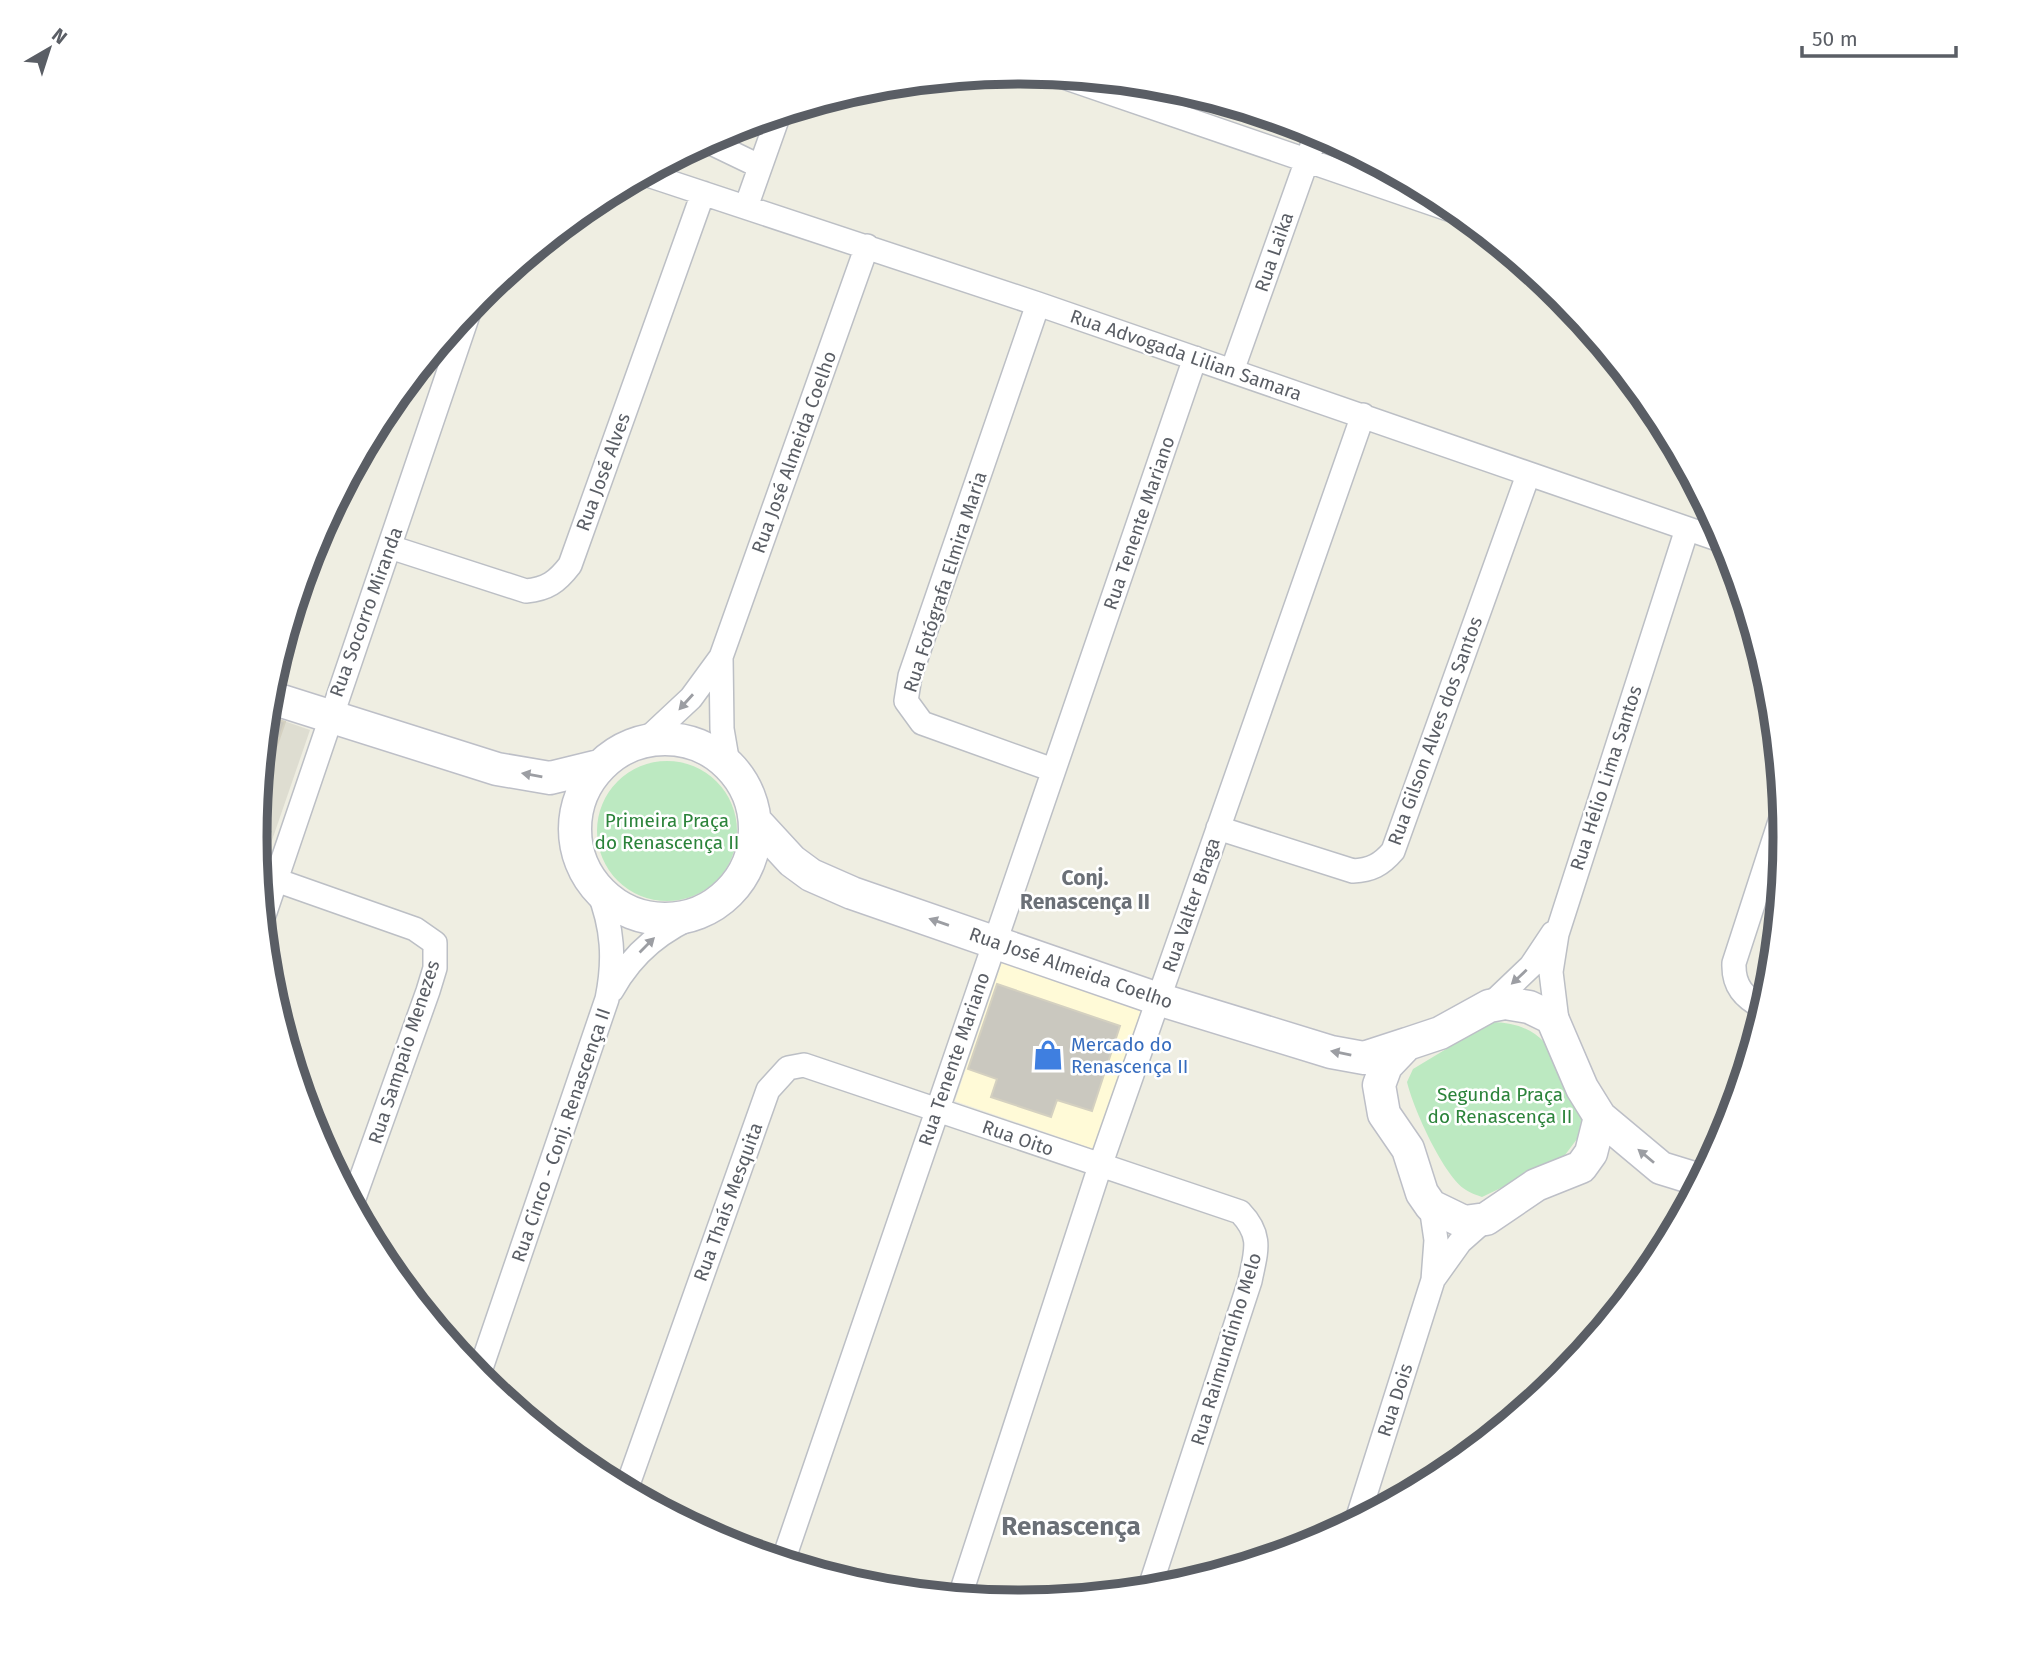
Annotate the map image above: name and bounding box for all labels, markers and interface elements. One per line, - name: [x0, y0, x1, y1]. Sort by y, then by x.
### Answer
- north arrow: [14, 14, 84, 84]
- scale bar: [1802, 14, 1956, 58]
- text: N: [47, 23, 72, 49]
- text: 50 m: [1812, 26, 1858, 52]
- street label: Rua Laika: [1250, 209, 1298, 295]
- street label: Rua Advogada Lilian Samara: [1067, 304, 1305, 406]
- street label: Rua José Almeida Coelho: [747, 348, 841, 556]
- street label: Rua José Alves: [571, 410, 635, 534]
- street label: Rua Tenente Mariano: [1098, 433, 1180, 613]
- street label: Rua Fotógrafa Elmira Maria: [898, 469, 992, 695]
- street label: Rua Socorro Miranda: [325, 524, 407, 700]
- street label: Rua Gilson Alves dos Santos: [1383, 613, 1487, 848]
- street label: Rua Hélio Lima Santos: [1565, 683, 1647, 873]
- one-way arrow: [678, 693, 694, 711]
- one-way arrow: [521, 769, 543, 780]
- park label: Primeira Praça do Renascença II: [595, 809, 739, 854]
- street label: Rua Valter Braga: [1157, 835, 1225, 975]
- district label: Conj. Renascença II: [1020, 865, 1150, 915]
- one-way arrow: [928, 916, 949, 927]
- street label: Rua José Almeida Coelho: [966, 922, 1176, 1014]
- one-way arrow: [638, 937, 655, 954]
- street label: Rua Sampaio Menezes: [363, 957, 445, 1147]
- street label: Rua Tenente Mariano: [913, 969, 995, 1149]
- one-way arrow: [1511, 969, 1528, 985]
- street label: Rua Cinco - Conj. Renascença II: [507, 1005, 615, 1265]
- place label: Mercado do Renascença II: [1071, 1033, 1188, 1078]
- shop icon: Mercado do Renascença II: [1031, 1038, 1065, 1072]
- one-way arrow: [1330, 1048, 1352, 1059]
- park label: Segunda Praça do Renascença II: [1428, 1083, 1572, 1128]
- street label: Rua Oito: [979, 1115, 1057, 1161]
- street label: Rua Thaís Mesquita: [689, 1119, 767, 1285]
- one-way arrow: [1638, 1149, 1655, 1164]
- street label: Rua Raimundinho Melo: [1186, 1250, 1266, 1448]
- street label: Rua Dois: [1372, 1360, 1418, 1439]
- district label: Renascença: [1001, 1511, 1141, 1542]

